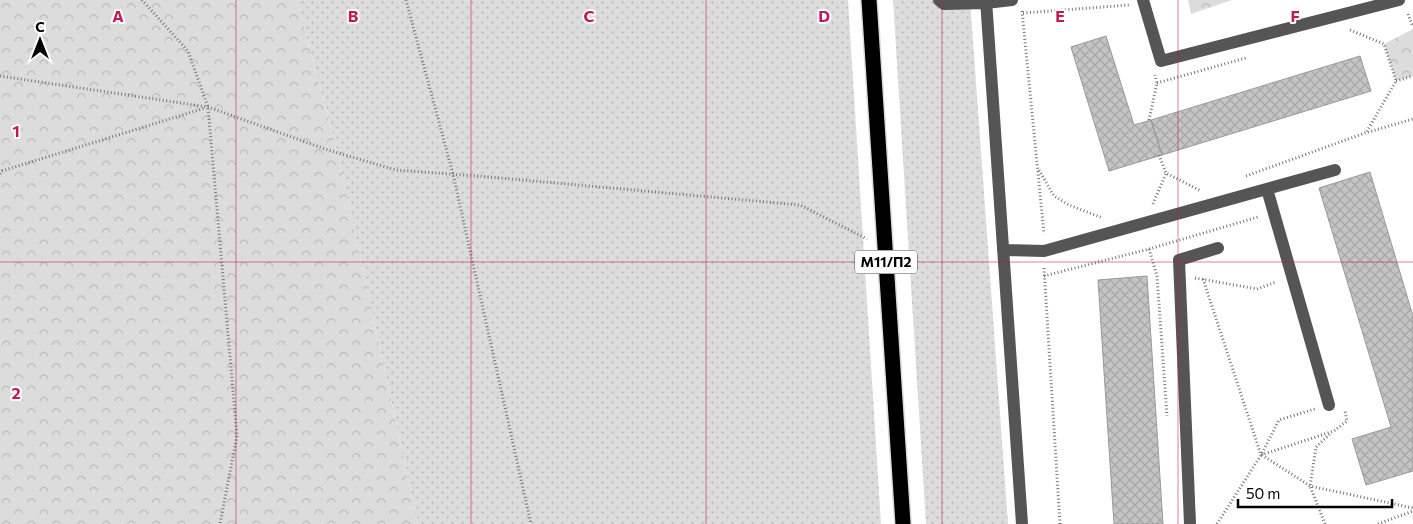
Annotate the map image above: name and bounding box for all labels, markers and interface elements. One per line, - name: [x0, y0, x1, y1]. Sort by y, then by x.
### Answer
- text: A: [112, 6, 124, 25]
- text: B: [348, 6, 359, 25]
- text: C: [584, 6, 595, 25]
- text: D: [818, 6, 830, 25]
- text: E: [1055, 6, 1065, 25]
- text: F: [1290, 6, 1300, 25]
- north arrow: [15, 15, 65, 65]
- text: С: [35, 18, 45, 35]
- text: 1: [12, 121, 20, 140]
- road number: М11/П2: [855, 250, 917, 274]
- text: 2: [11, 383, 21, 402]
- scale bar: [1238, 476, 1392, 508]
- text: 50 m: [1246, 484, 1280, 502]

